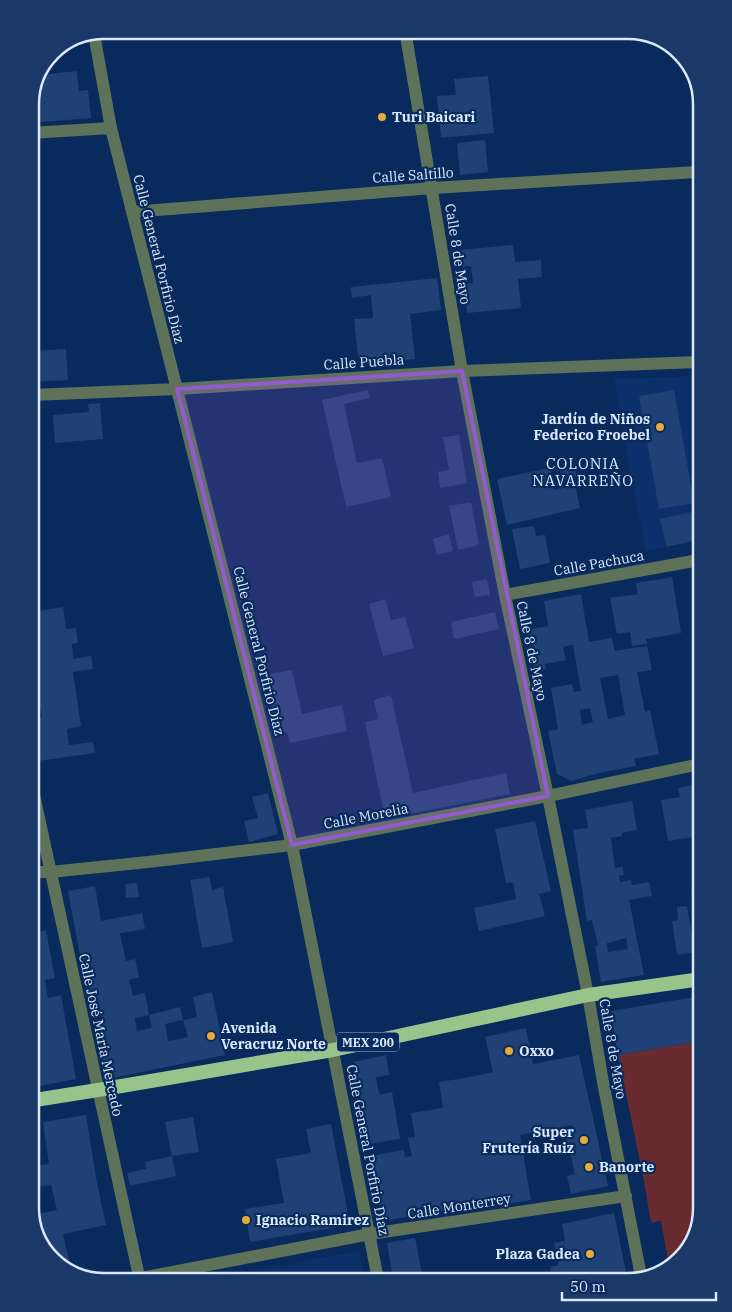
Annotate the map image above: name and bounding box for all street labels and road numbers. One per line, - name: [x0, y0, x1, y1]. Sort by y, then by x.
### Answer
- street label: Calle Saltillo: [372, 163, 454, 187]
- street label: Calle General Porfirio Díaz: [129, 173, 189, 345]
- street label: Calle 8 de Mayo: [441, 202, 475, 306]
- street label: Calle Puebla: [323, 350, 405, 374]
- street label: Calle Pachuca: [552, 546, 646, 580]
- street label: Calle General Porfirio Díaz: [229, 565, 289, 737]
- street label: Calle 8 de Mayo: [513, 599, 551, 703]
- street label: Calle Morelia: [322, 799, 410, 833]
- street label: Calle José María Mercado: [75, 952, 127, 1118]
- street label: Calle 8 de Mayo: [595, 997, 631, 1101]
- road number: MEX 200: [337, 1032, 399, 1052]
- street label: Calle General Porfirio Díaz: [343, 1063, 393, 1237]
- street label: Calle Monterrey: [406, 1189, 513, 1223]

